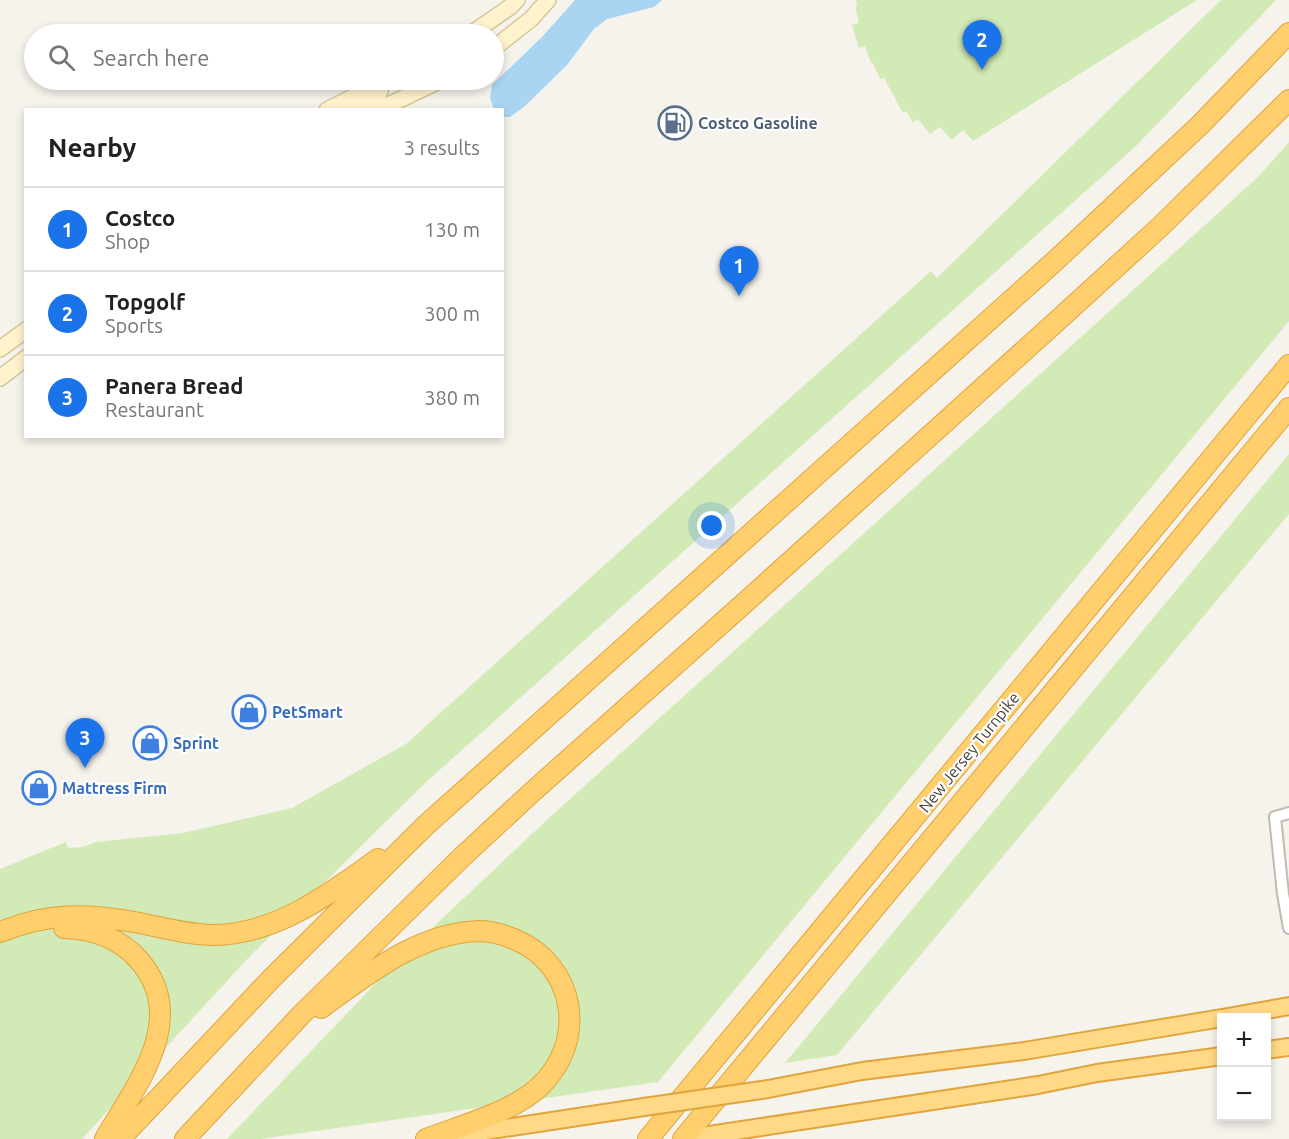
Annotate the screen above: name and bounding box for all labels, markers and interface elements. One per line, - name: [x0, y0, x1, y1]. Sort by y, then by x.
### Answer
- pin: 2: [962, 20, 1002, 70]
- search box: [24, 24, 504, 90]
- icon: search: [45, 41, 78, 74]
- text: Search here: [93, 45, 209, 70]
- fuel station icon: Costco Gasoline: [657, 105, 693, 141]
- place label: Costco Gasoline: [698, 114, 818, 132]
- text: Nearby: [48, 133, 136, 162]
- text: 3 results: [404, 136, 480, 159]
- text: Costco: [105, 205, 175, 230]
- text: 1: [62, 218, 73, 241]
- text: 130 m: [424, 218, 480, 241]
- text: Shop: [105, 230, 150, 253]
- pin: 1: [720, 246, 758, 296]
- text: Topgolf: [105, 289, 185, 314]
- text: 2: [62, 302, 73, 325]
- text: 300 m: [424, 302, 480, 325]
- text: Sports: [105, 314, 163, 337]
- text: Panera Bread: [105, 373, 243, 398]
- text: 3: [62, 386, 73, 409]
- text: 380 m: [424, 386, 480, 409]
- text: Restaurant: [105, 398, 204, 421]
- your location: [697, 511, 726, 540]
- street label: New Jersey Turnpike: [915, 688, 1023, 816]
- shop icon: PetSmart: [231, 694, 267, 730]
- place label: PetSmart: [272, 703, 343, 721]
- pin: 3: [66, 718, 104, 768]
- shop icon: Sprint: [132, 725, 168, 761]
- place label: Sprint: [173, 734, 219, 752]
- shop icon: Mattress Firm: [21, 770, 57, 806]
- place label: Mattress Firm: [62, 779, 167, 797]
- map controls: [1217, 1013, 1271, 1121]
- button: +: [1217, 1013, 1271, 1067]
- button: −: [1217, 1067, 1271, 1121]

